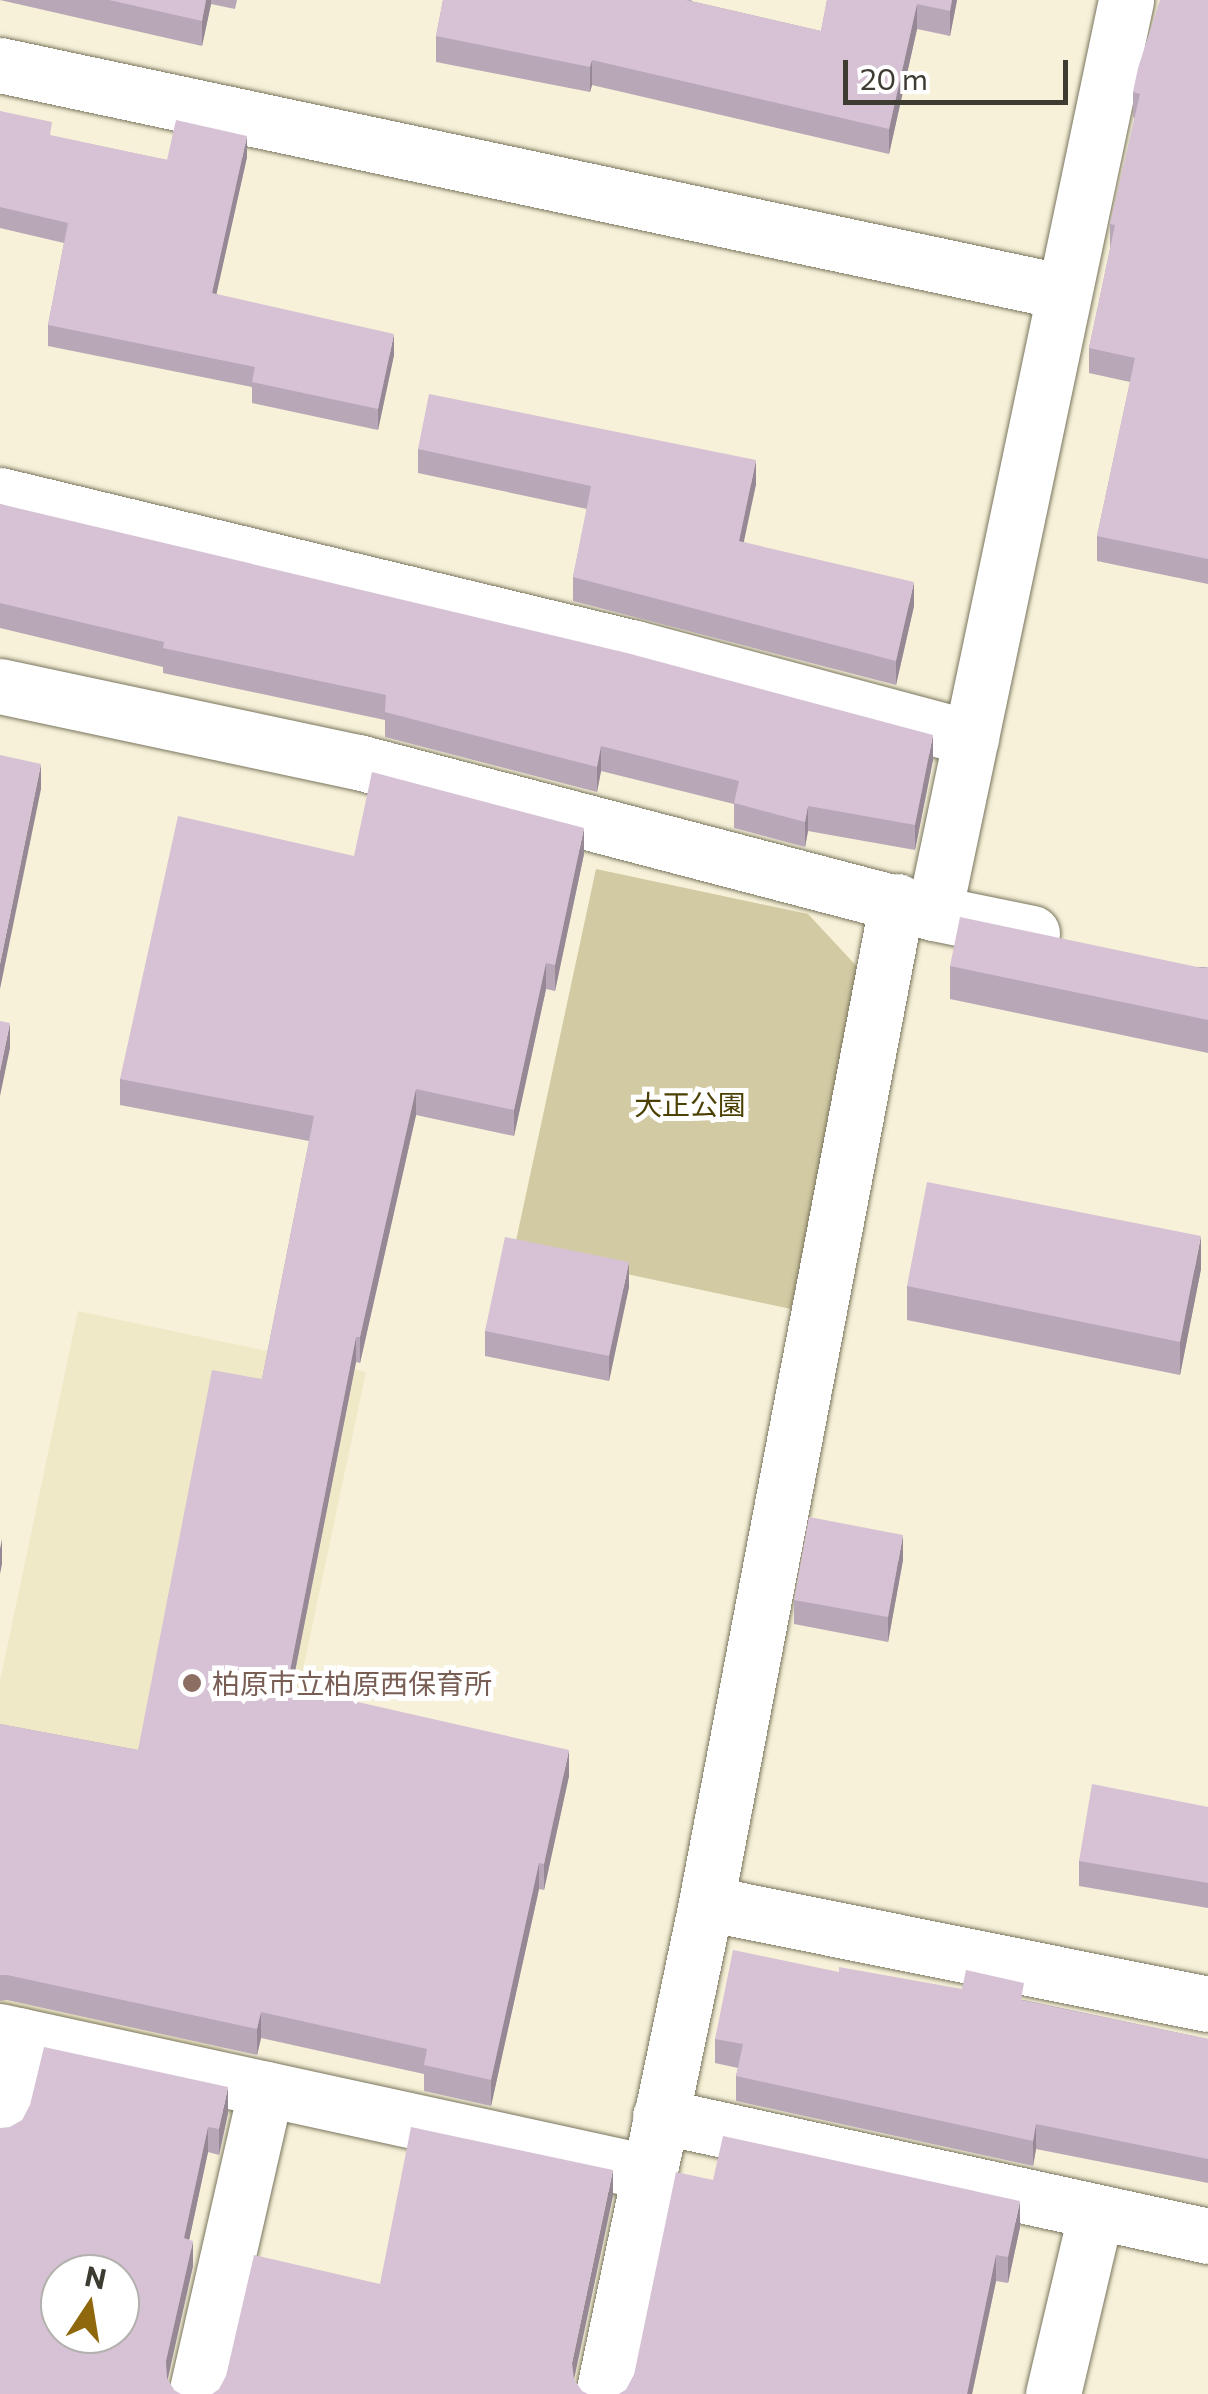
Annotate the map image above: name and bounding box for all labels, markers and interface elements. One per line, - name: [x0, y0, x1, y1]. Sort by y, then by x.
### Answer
- scale bar: [848, 40, 1073, 102]
- text: 20 m: [860, 59, 928, 96]
- park label: 大正公園: [634, 1087, 746, 1121]
- place label: 柏原市立柏原西保育所: [212, 1666, 492, 1700]
- marker: 柏原市立柏原西保育所: [181, 1672, 203, 1694]
- north arrow: [40, 2254, 140, 2354]
- text: N: [82, 2258, 110, 2295]

